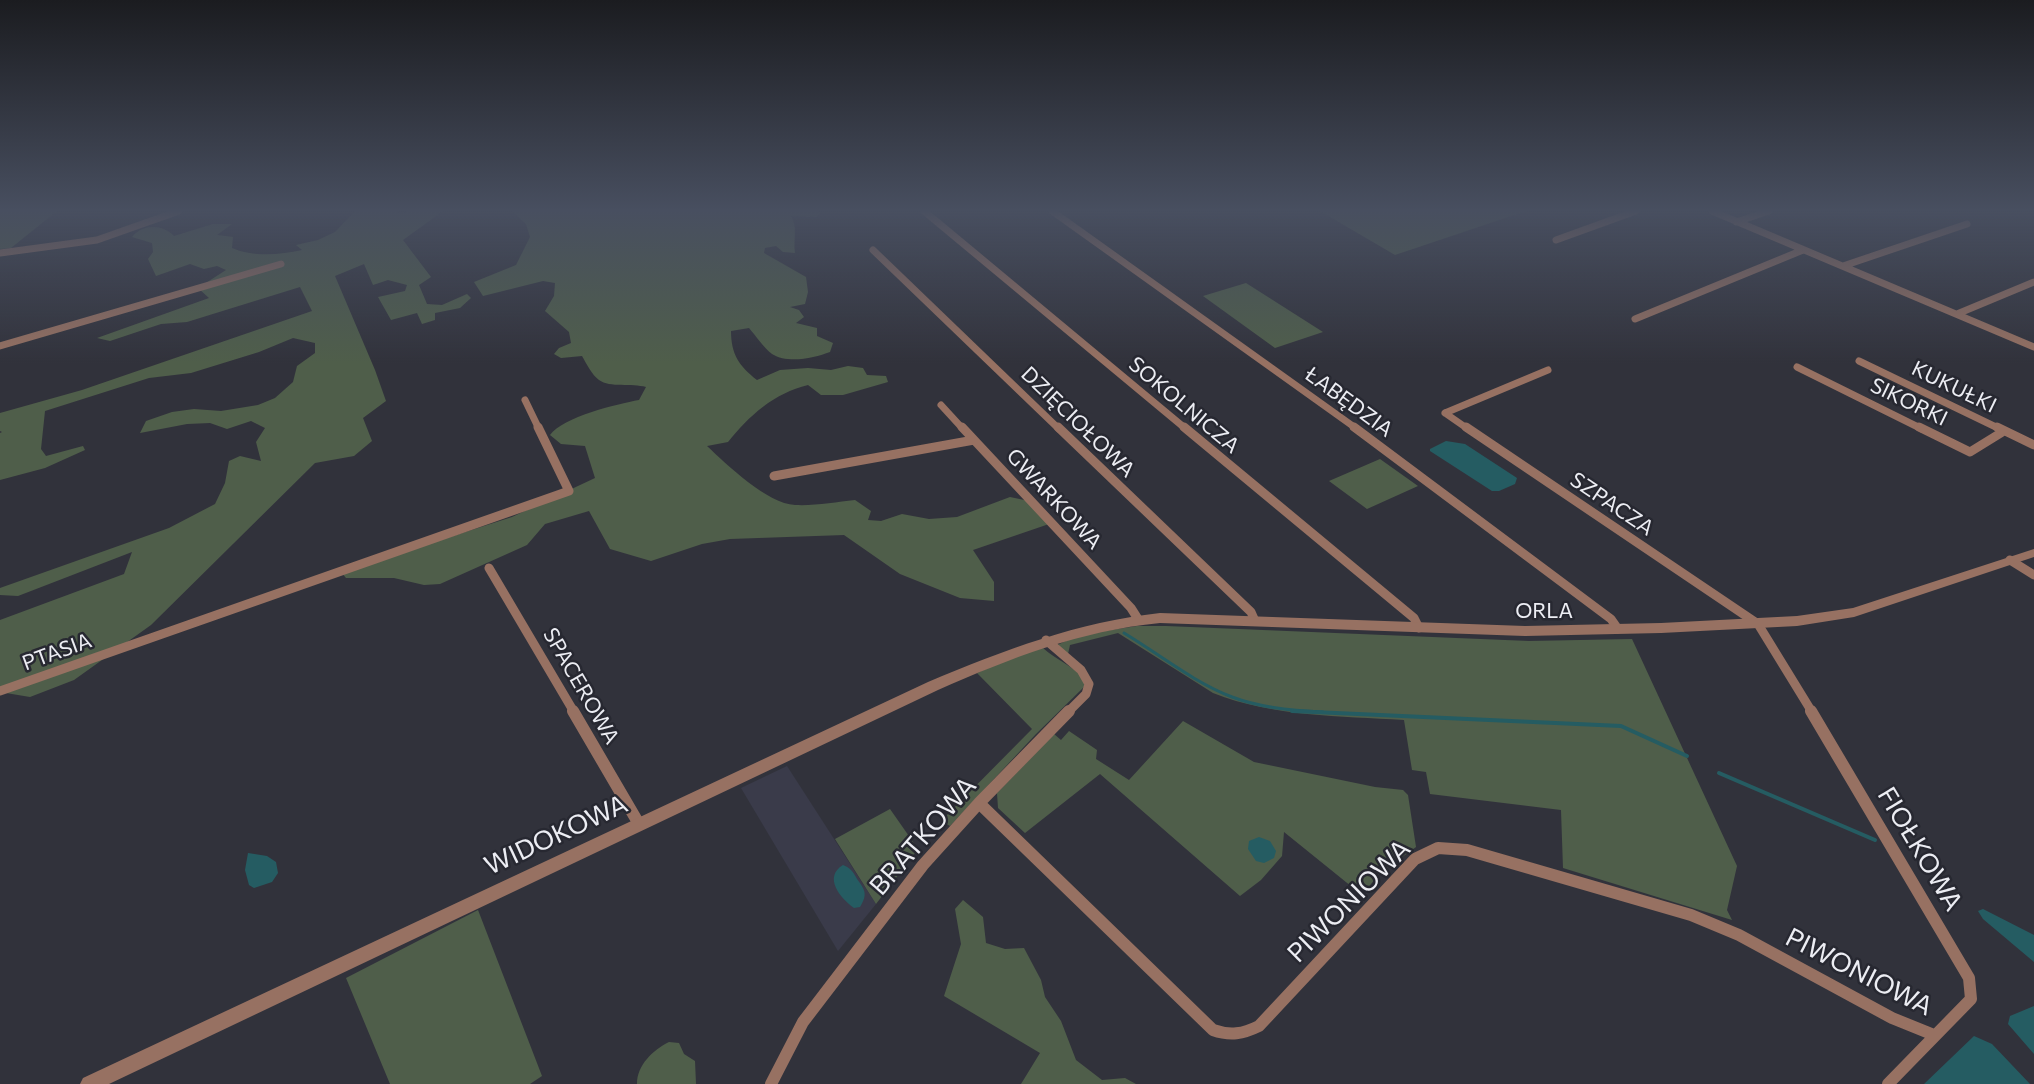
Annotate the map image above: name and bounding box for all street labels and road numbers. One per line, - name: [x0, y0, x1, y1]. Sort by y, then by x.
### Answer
- street label: SOKOLNICZA: [1124, 351, 1244, 459]
- street label: KUKUŁKI: [1907, 356, 2001, 418]
- street label: DZIĘCIOŁOWA: [1016, 361, 1140, 483]
- street label: ŁABĘDZIA: [1300, 362, 1398, 442]
- street label: SIKORKI: [1866, 373, 1952, 431]
- street label: GWARKOWA: [1001, 444, 1107, 554]
- street label: SZPACZA: [1565, 467, 1659, 541]
- street label: ORLA: [1515, 598, 1573, 624]
- street label: SPACEROWA: [538, 623, 624, 749]
- street label: PTASIA: [19, 628, 95, 676]
- street label: BRATKOWA: [863, 771, 983, 901]
- street label: FIOŁKOWA: [1871, 781, 1969, 917]
- street label: WIDOKOWA: [480, 788, 632, 882]
- street label: PIWONIOWA: [1281, 833, 1417, 969]
- street label: PIWONIOWA: [1780, 922, 1938, 1022]

